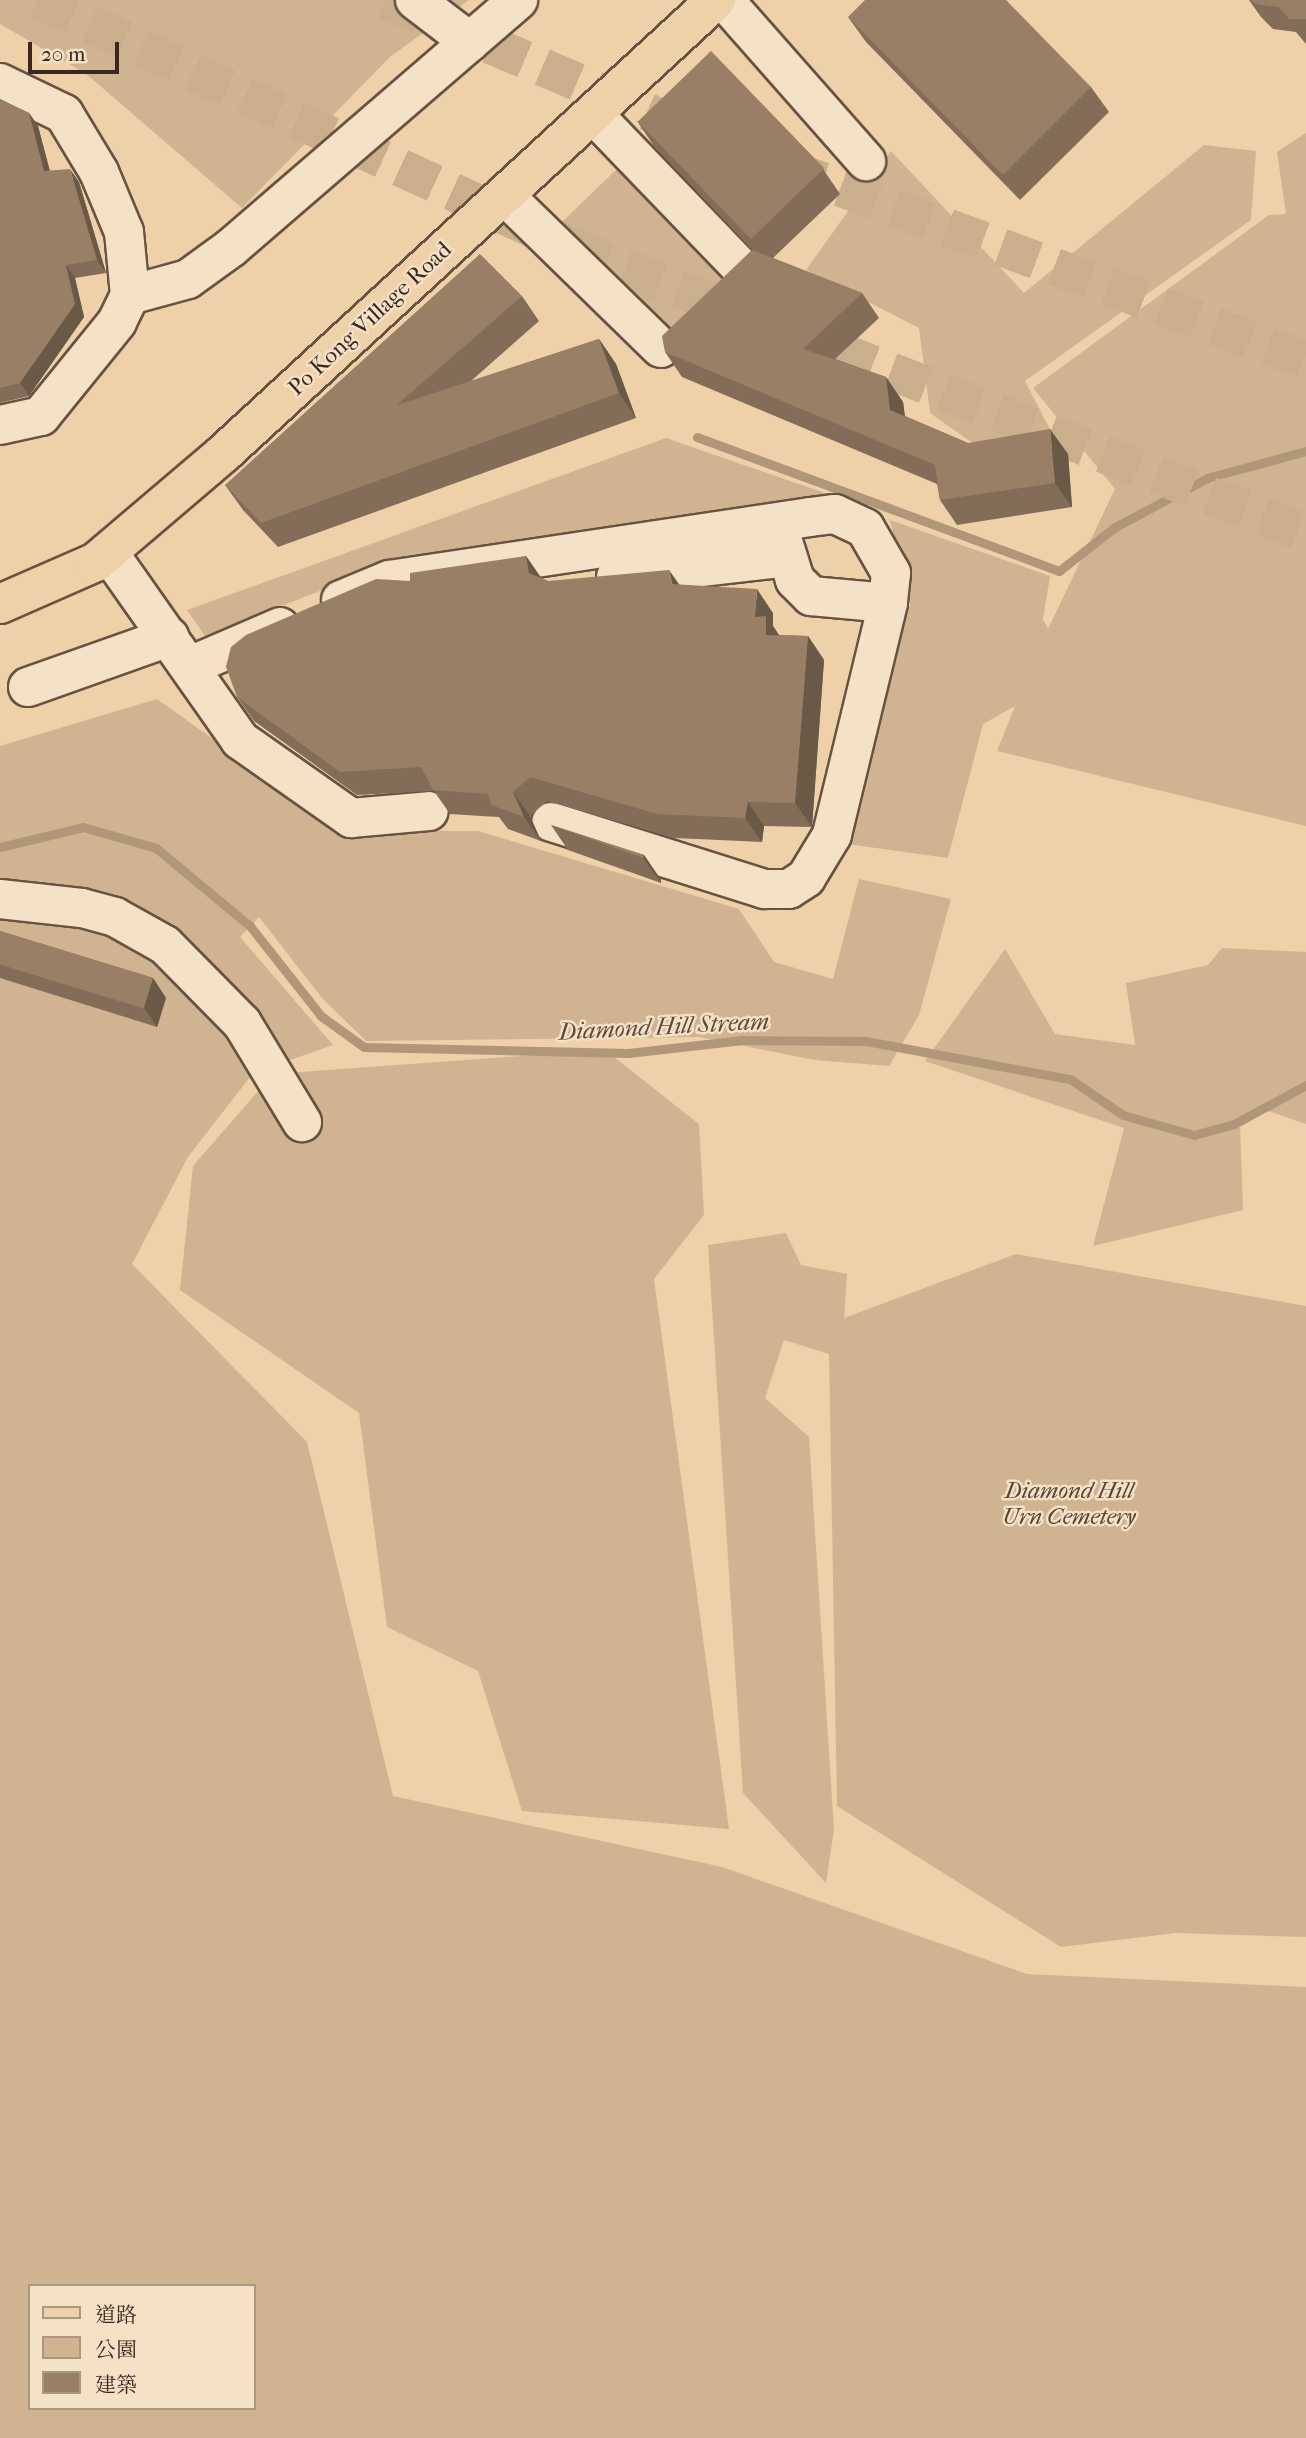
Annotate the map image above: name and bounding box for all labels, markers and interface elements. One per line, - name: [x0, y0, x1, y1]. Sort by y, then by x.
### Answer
- scale bar: [32, 28, 122, 72]
- text: 20 m: [41, 42, 85, 66]
- street label: Po Kong Village Road: [283, 236, 457, 402]
- water label: Diamond Hill Stream: [558, 1007, 770, 1047]
- park label: Diamond Hill Urn Cemetery: [1002, 1477, 1136, 1531]
- legend: [28, 2284, 256, 2410]
- text: 道路: [95, 2303, 137, 2327]
- text: 公園: [95, 2338, 137, 2362]
- text: 建築: [95, 2373, 137, 2397]

